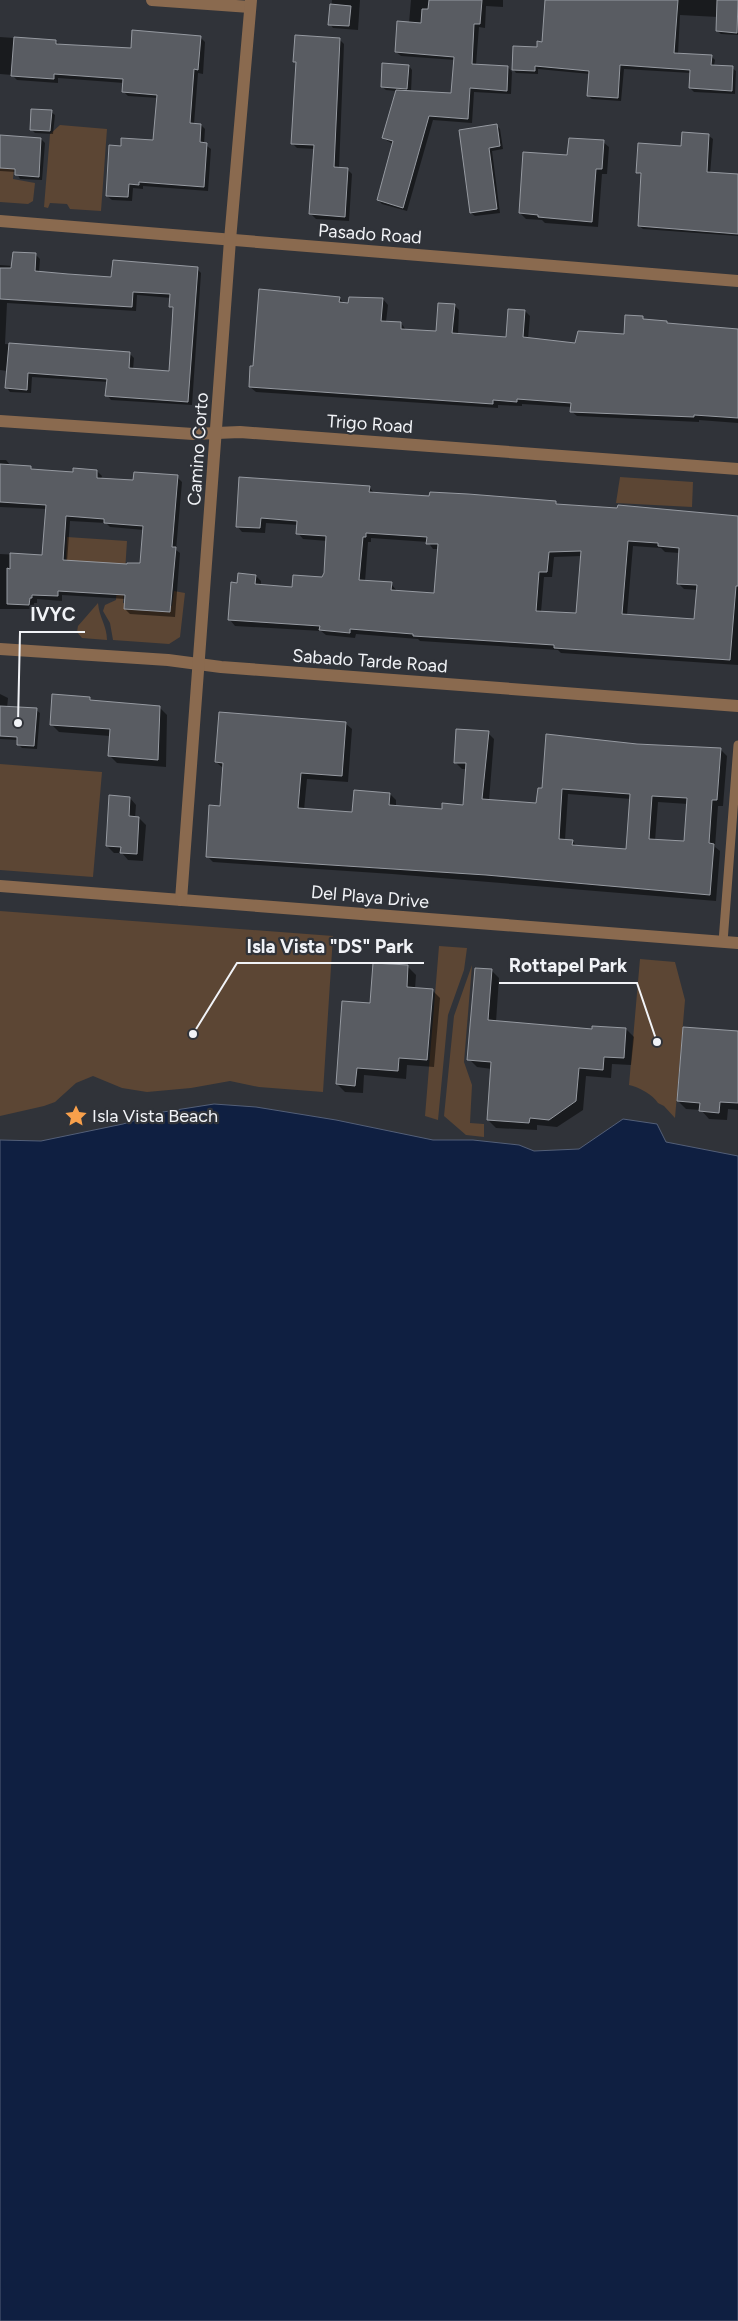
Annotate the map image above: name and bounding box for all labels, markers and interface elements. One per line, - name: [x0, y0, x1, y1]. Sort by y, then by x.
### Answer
- street label: Pasado Road: [317, 219, 423, 249]
- street label: Camino Corto: [183, 392, 213, 506]
- street label: Trigo Road: [326, 410, 414, 438]
- callout: IVYC: [20, 598, 85, 632]
- text: IVYC: [30, 603, 76, 626]
- street label: Sabado Tarde Road: [292, 645, 448, 677]
- street label: Del Playa Drive: [310, 881, 430, 913]
- callout: Isla Vista "DS" Park: [237, 929, 424, 963]
- text: Isla Vista "DS" Park: [246, 935, 414, 958]
- callout: Rottapel Park: [499, 949, 637, 983]
- text: Rottapel Park: [509, 954, 628, 977]
- place icon: Isla Vista Beach: [63, 1103, 89, 1129]
- place label: Isla Vista Beach: [92, 1105, 218, 1127]

